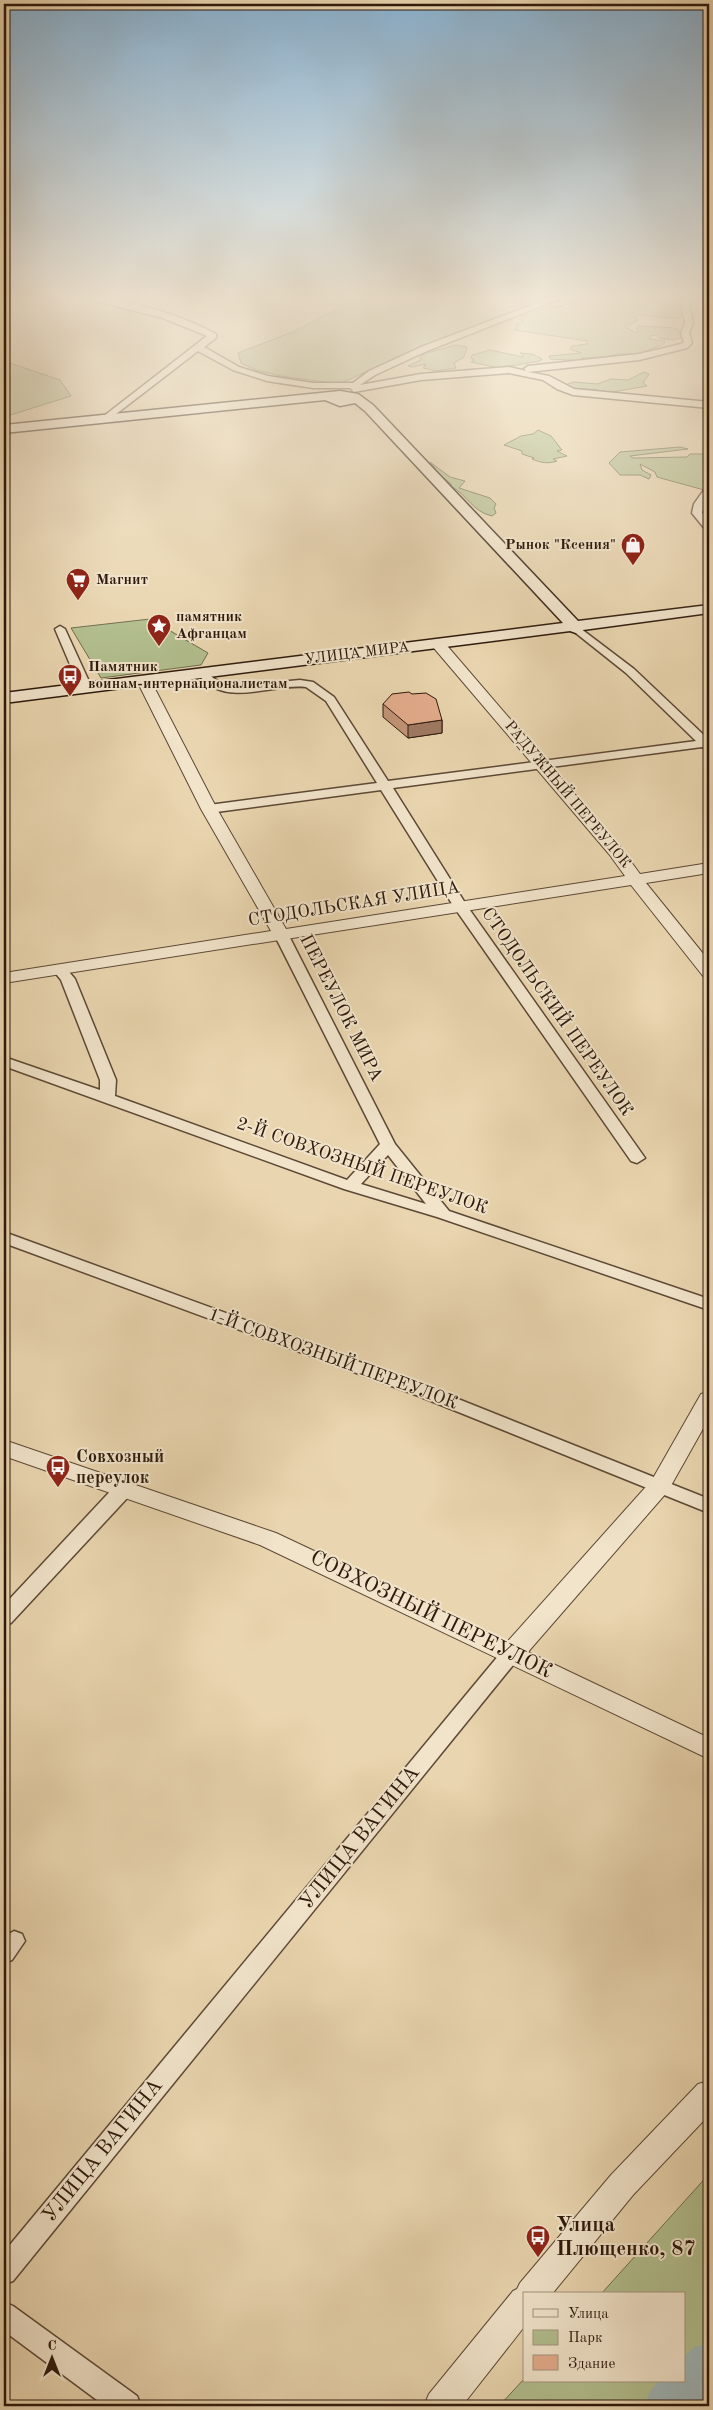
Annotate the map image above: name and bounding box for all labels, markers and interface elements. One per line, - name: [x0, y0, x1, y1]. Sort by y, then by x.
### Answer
- shop icon: Рынок "Ксения": [620, 532, 646, 566]
- place label: Рынок "Ксения": [505, 538, 616, 553]
- supermarket icon: Магнит: [65, 567, 91, 601]
- place label: Магнит: [96, 573, 148, 588]
- place label: памятник Афганцам: [176, 610, 247, 642]
- place icon: памятник Афганцам: [146, 613, 172, 647]
- street label: УЛИЦА МИРА: [304, 640, 411, 668]
- place label: Памятник воинам‐интернационалистам: [88, 660, 288, 692]
- bus stop icon: Памятник воинам‐интернационалистам: [57, 663, 83, 697]
- street label: РАДУЖНЫЙ ПЕРЕУЛОК: [501, 716, 636, 871]
- street label: СТОДОЛЬСКАЯ УЛИЦА: [247, 878, 461, 930]
- street label: СТОДОЛЬСКИЙ ПЕРЕУЛОК: [478, 902, 639, 1120]
- street label: ПЕРЕУЛОК МИРА: [296, 932, 386, 1084]
- street label: 2-Й СОВХОЗНЫЙ ПЕРЕУЛОК: [234, 1111, 491, 1218]
- street label: 1-Й СОВХОЗНЫЙ ПЕРЕУЛОК: [206, 1302, 462, 1413]
- place label: Совхозный переулок: [76, 1448, 164, 1487]
- bus stop icon: Совхозный переулок: [45, 1454, 71, 1488]
- street label: СОВХОЗНЫЙ ПЕРЕУЛОК: [307, 1543, 557, 1683]
- street label: УЛИЦА ВАГИНА: [296, 1762, 424, 1914]
- street label: УЛИЦА ВАГИНА: [39, 2075, 167, 2227]
- place label: Улица Плющенко, 87: [556, 2215, 696, 2260]
- bus stop icon: Улица Плющенко, 87: [525, 2224, 551, 2258]
- legend: [523, 2292, 686, 2382]
- text: Улица: [568, 2307, 609, 2322]
- text: Парк: [568, 2331, 603, 2346]
- north arrow: [28, 2332, 78, 2382]
- text: С: [47, 2339, 57, 2353]
- text: Здание: [568, 2357, 615, 2372]

